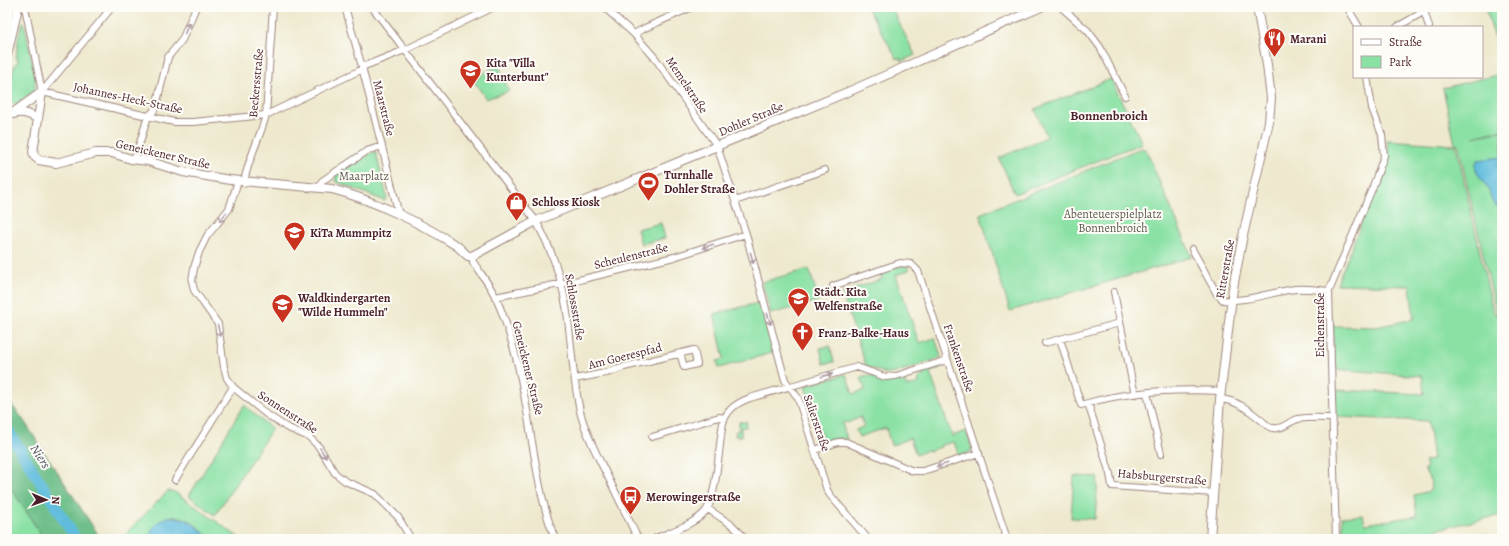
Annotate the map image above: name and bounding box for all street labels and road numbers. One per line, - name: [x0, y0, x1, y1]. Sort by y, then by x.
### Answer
- street label: Beckersstraße: [245, 48, 267, 118]
- street label: Memelstraße: [662, 54, 712, 116]
- street label: Maarstraße: [369, 78, 399, 138]
- street label: Johannes-Heck-Straße: [72, 79, 184, 117]
- street label: Dohler Straße: [716, 98, 786, 140]
- street label: Geneickener Straße: [114, 135, 212, 173]
- street label: Ritterstraße: [1212, 238, 1238, 300]
- street label: Scheulenstraße: [592, 239, 670, 273]
- street label: Schlossstraße: [561, 272, 589, 342]
- street label: Eichenstraße: [1312, 293, 1328, 357]
- street label: Geneickener Straße: [509, 319, 547, 417]
- street label: Frankenstraße: [940, 322, 978, 394]
- street label: Am Goerespfad: [586, 339, 664, 373]
- street label: Sonnenstraße: [255, 387, 321, 437]
- street label: Salierstraße: [800, 392, 834, 454]
- street label: Habsburgerstraße: [1117, 465, 1207, 489]

